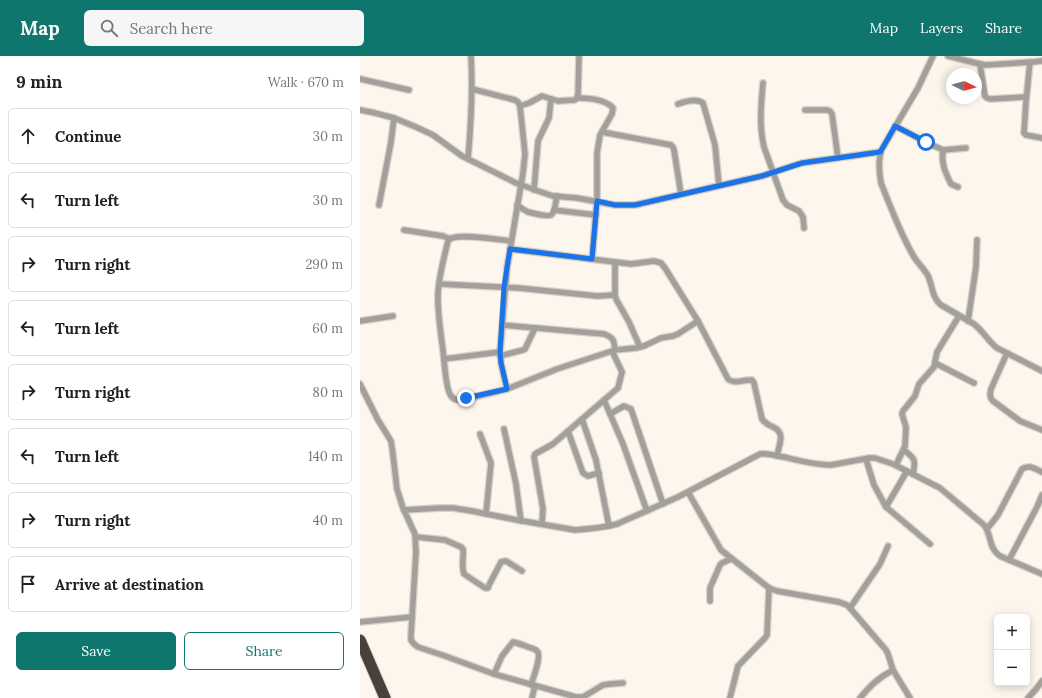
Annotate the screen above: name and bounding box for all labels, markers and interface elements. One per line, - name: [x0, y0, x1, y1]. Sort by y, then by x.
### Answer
- search box: [84, 10, 364, 46]
- text: Map: [20, 16, 60, 40]
- icon: search: [98, 17, 120, 39]
- text: Search here: [130, 19, 213, 38]
- text: Map: [870, 19, 898, 37]
- text: Layers: [920, 19, 963, 37]
- text: Share: [985, 19, 1022, 37]
- north arrow: [946, 68, 982, 104]
- text: 9 min: [16, 71, 62, 93]
- text: Walk · 670 m: [268, 74, 344, 91]
- icon: ahead: [17, 125, 39, 147]
- text: Continue: [55, 127, 121, 146]
- text: 30 m: [313, 128, 343, 145]
- route start: [917, 133, 935, 151]
- icon: left: [17, 189, 39, 211]
- text: Turn left: [55, 191, 119, 210]
- text: 30 m: [313, 192, 343, 209]
- icon: right: [17, 253, 39, 275]
- text: Turn right: [55, 255, 131, 274]
- text: 290 m: [305, 256, 343, 273]
- icon: left: [17, 317, 39, 339]
- text: Turn left: [55, 319, 119, 338]
- text: 60 m: [312, 320, 343, 337]
- icon: right: [17, 381, 39, 403]
- text: Turn right: [55, 383, 131, 402]
- text: 80 m: [313, 384, 343, 401]
- route end: [457, 389, 475, 407]
- icon: left: [17, 445, 39, 467]
- text: Turn left: [55, 447, 119, 466]
- text: 140 m: [308, 448, 343, 465]
- icon: right: [17, 509, 39, 531]
- text: Turn right: [55, 511, 131, 530]
- text: 40 m: [313, 512, 343, 529]
- icon: arrive: [17, 573, 39, 595]
- text: Arrive at destination: [55, 575, 204, 594]
- map controls: [994, 614, 1030, 686]
- button: +: [994, 614, 1030, 650]
- button: Save: [16, 632, 176, 670]
- button: Share: [184, 632, 344, 670]
- button: −: [994, 650, 1030, 686]

